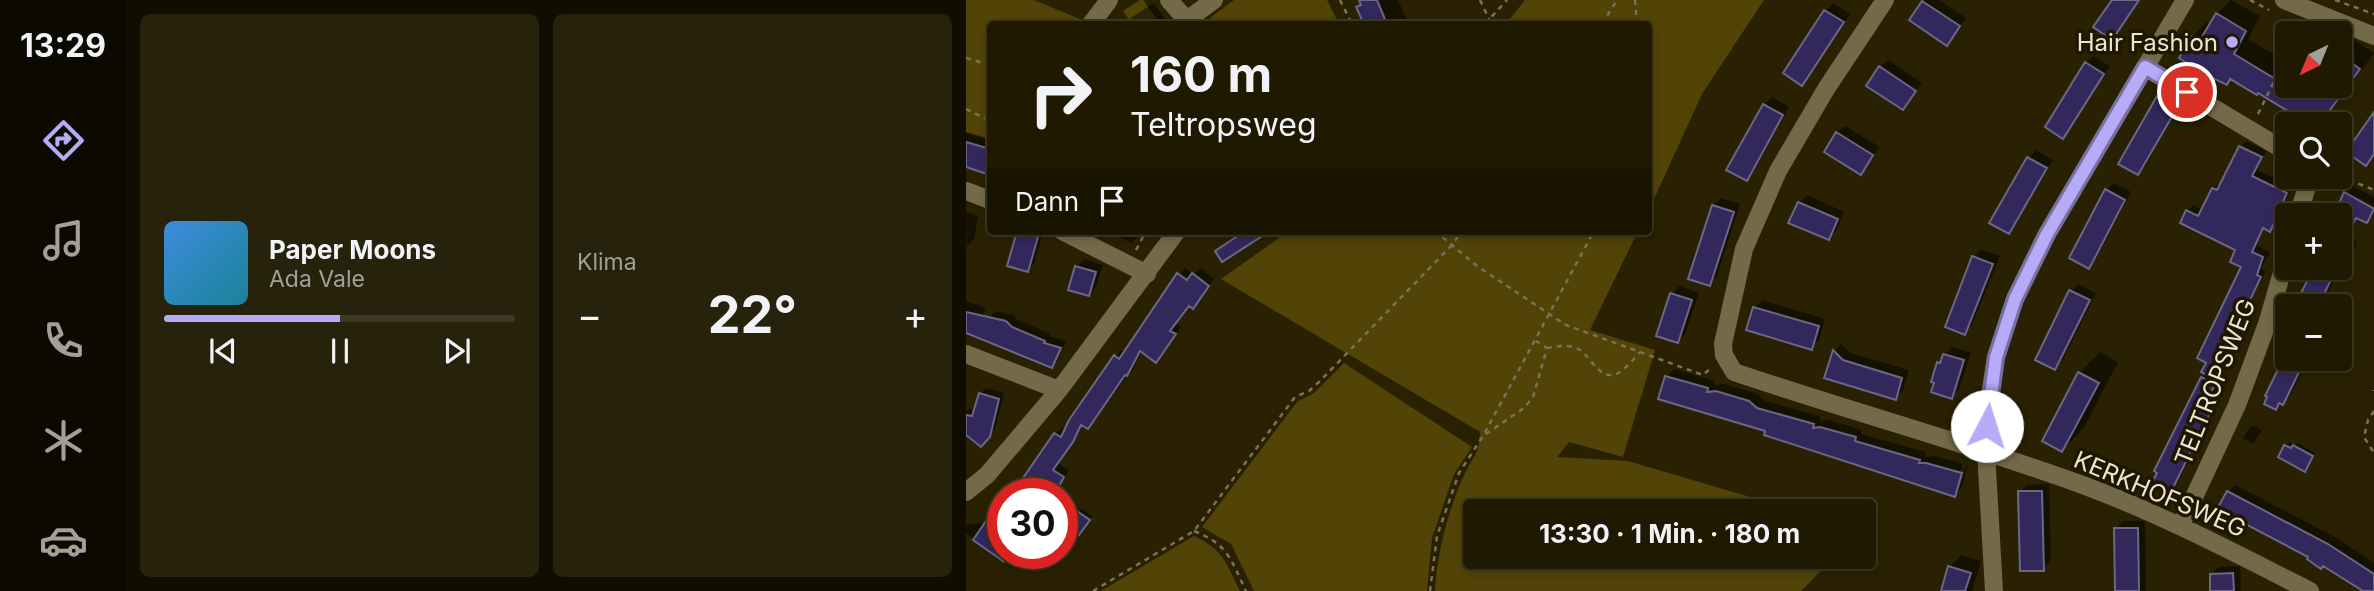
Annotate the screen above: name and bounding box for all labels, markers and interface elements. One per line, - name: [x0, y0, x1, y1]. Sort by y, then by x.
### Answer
- north arrow: [2275, 21, 2352, 98]
- map controls: [2275, 21, 2352, 371]
- text: 13:29: [20, 26, 106, 65]
- place label: Hair Fashion: [2077, 28, 2218, 57]
- marker: Hair Fashion: [2224, 34, 2240, 50]
- text: 160 m: [1130, 45, 1272, 104]
- icon: right: [1015, 49, 1106, 140]
- pin: [2157, 62, 2217, 122]
- icon: arrive: [2168, 73, 2206, 111]
- text: Teltropsweg: [1130, 105, 1317, 144]
- button: search: [2275, 112, 2352, 189]
- icon: directions: [39, 116, 88, 165]
- icon: arrive: [1093, 182, 1131, 220]
- text: Dann: [1015, 186, 1079, 217]
- button: +: [2275, 203, 2352, 280]
- icon: music: [39, 216, 88, 265]
- text: Paper Moons: [269, 234, 436, 265]
- text: Klima: [577, 248, 637, 276]
- text: Ada Vale: [269, 265, 365, 293]
- text: 22°: [708, 283, 797, 346]
- text: −: [577, 292, 602, 338]
- text: +: [903, 292, 928, 338]
- street label: TELTROPSWEG: [2168, 294, 2262, 470]
- button: −: [2275, 294, 2352, 371]
- icon: phone: [39, 316, 88, 365]
- icon: previous: [204, 332, 242, 370]
- icon: pause: [321, 332, 359, 370]
- icon: next: [438, 332, 476, 370]
- position arrow: [1950, 389, 2024, 463]
- icon: climate: [39, 416, 88, 465]
- street label: KERKHOFSWEG: [2070, 445, 2250, 543]
- speed limit sign: 30: [987, 478, 1078, 569]
- icon: car: [39, 516, 88, 565]
- text: 13:30 · 1 Min. · 180 m: [1539, 518, 1800, 549]

